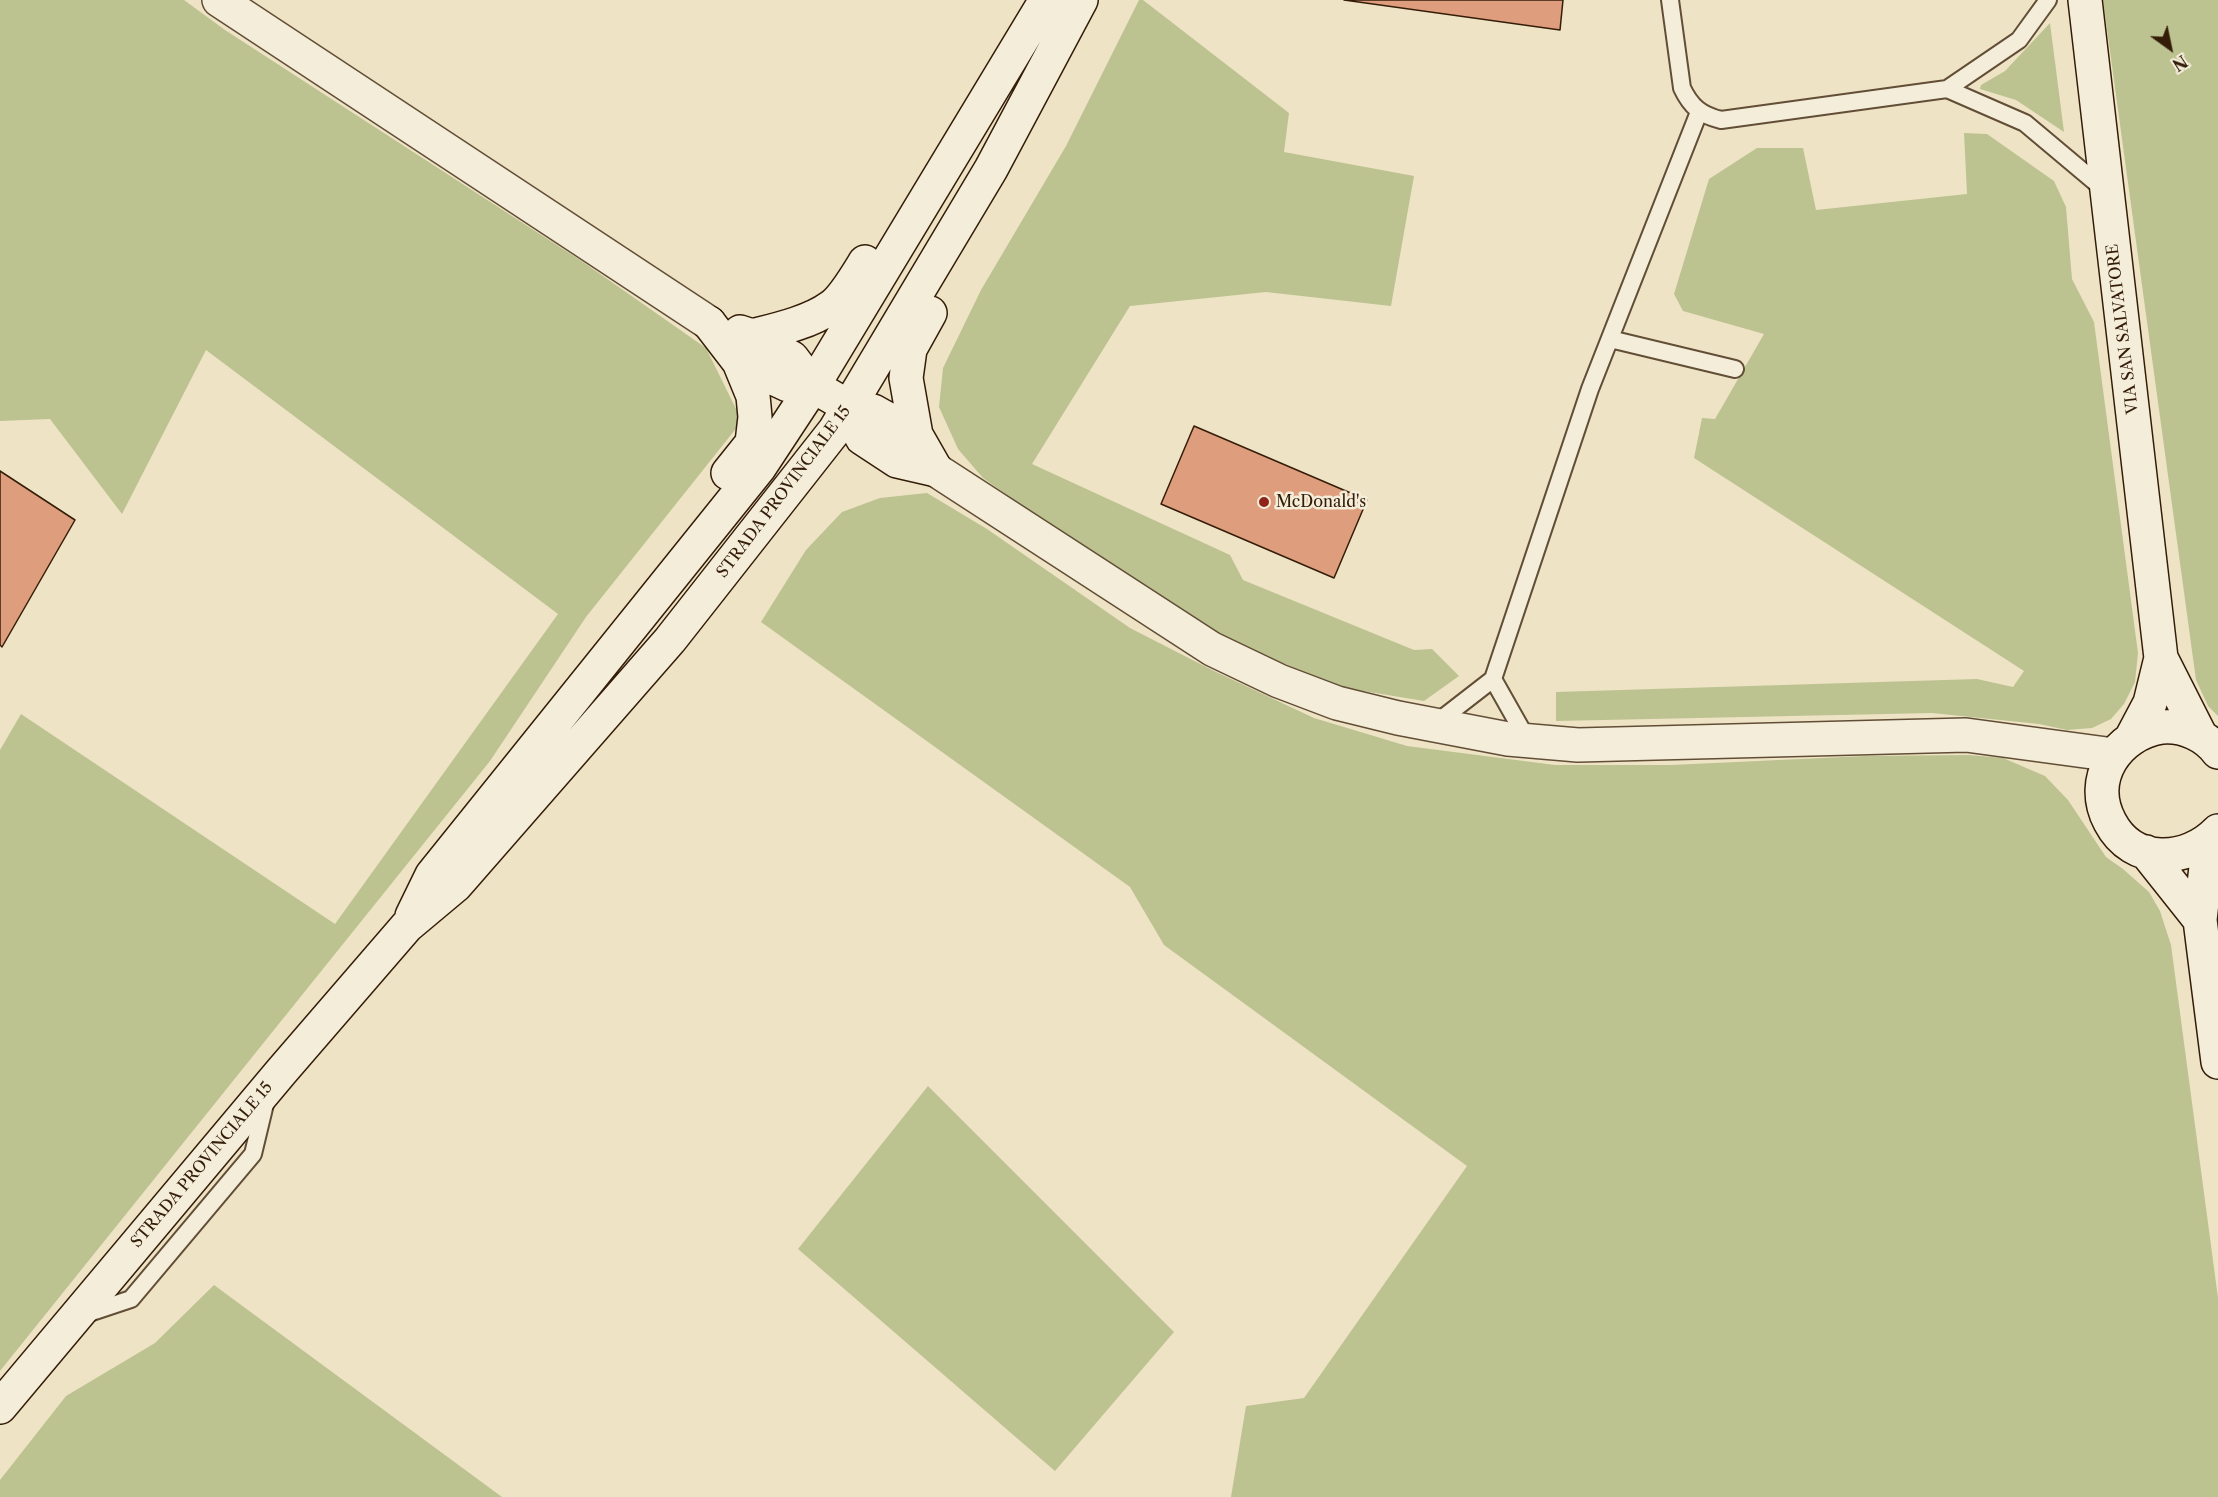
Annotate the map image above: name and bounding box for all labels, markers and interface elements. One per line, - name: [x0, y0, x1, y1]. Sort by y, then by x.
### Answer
- north arrow: [2140, 18, 2200, 78]
- text: N: [2169, 51, 2191, 75]
- street label: VIA SAN SALVATORE: [2103, 243, 2143, 415]
- street label: STRADA PROVINCIALE 15: [713, 402, 855, 582]
- place label: McDonald's: [1276, 492, 1366, 512]
- marker: McDonald's: [1257, 495, 1271, 509]
- street label: STRADA PROVINCIALE 15: [127, 1078, 277, 1252]

